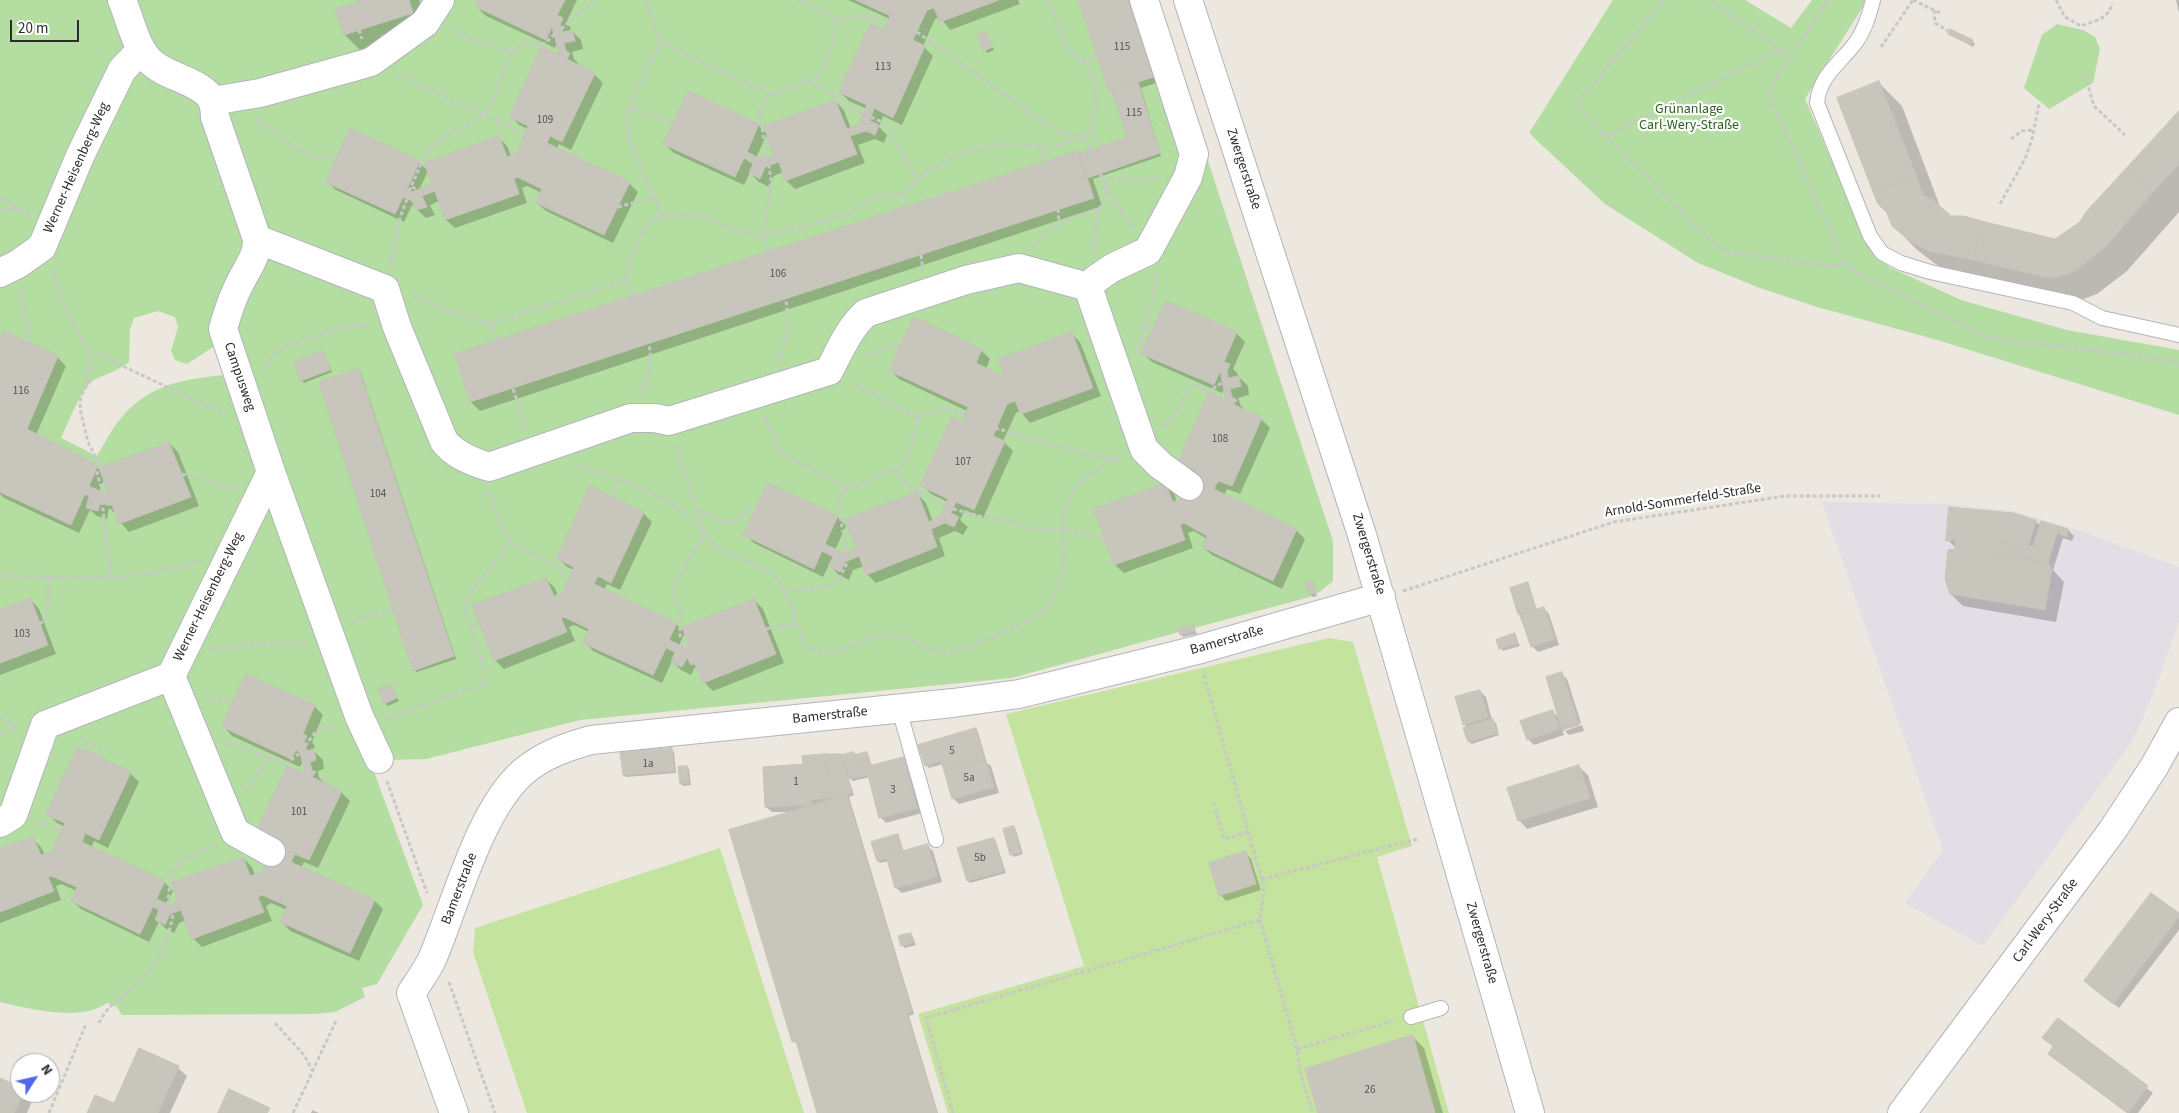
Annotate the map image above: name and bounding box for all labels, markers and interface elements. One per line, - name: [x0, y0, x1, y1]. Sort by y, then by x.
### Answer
- scale bar: [12, 10, 81, 42]
- text: 20 m: [18, 18, 48, 39]
- house number: 115: [1114, 41, 1130, 55]
- house number: 113: [875, 61, 891, 75]
- street label: Werner-Heisenberg-Weg: [40, 100, 114, 236]
- park label: Grünanlage Carl-Wery-Straße: [1639, 102, 1739, 134]
- house number: 115: [1126, 107, 1142, 121]
- house number: 109: [537, 114, 553, 128]
- street label: Zwergerstraße: [1222, 126, 1264, 212]
- house number: 106: [770, 268, 786, 282]
- street label: Campusweg: [219, 340, 259, 414]
- house number: 116: [13, 385, 29, 399]
- house number: 108: [1212, 433, 1228, 447]
- house number: 107: [955, 456, 971, 470]
- street label: Arnold-Sommerfeld-Straße: [1604, 480, 1762, 522]
- house number: 104: [370, 488, 386, 502]
- street label: Zwergerstraße: [1348, 511, 1388, 597]
- street label: Werner-Heisenberg-Weg: [170, 530, 248, 664]
- street label: Bamerstraße: [1188, 623, 1266, 659]
- house number: 103: [14, 628, 30, 642]
- street label: Bamerstraße: [792, 704, 868, 728]
- house number: 5: [949, 745, 955, 759]
- house number: 1a: [642, 758, 654, 772]
- house number: 5a: [963, 772, 975, 786]
- house number: 1: [793, 776, 799, 790]
- house number: 3: [890, 784, 896, 798]
- house number: 101: [291, 806, 307, 820]
- street label: Bamerstraße: [439, 851, 481, 927]
- house number: 5b: [974, 852, 986, 866]
- street label: Carl-Wery-Straße: [2010, 876, 2082, 966]
- street label: Zwergerstraße: [1461, 900, 1501, 986]
- north arrow: [10, 1053, 60, 1103]
- text: N: [36, 1060, 57, 1080]
- house number: 26: [1365, 1084, 1375, 1098]

